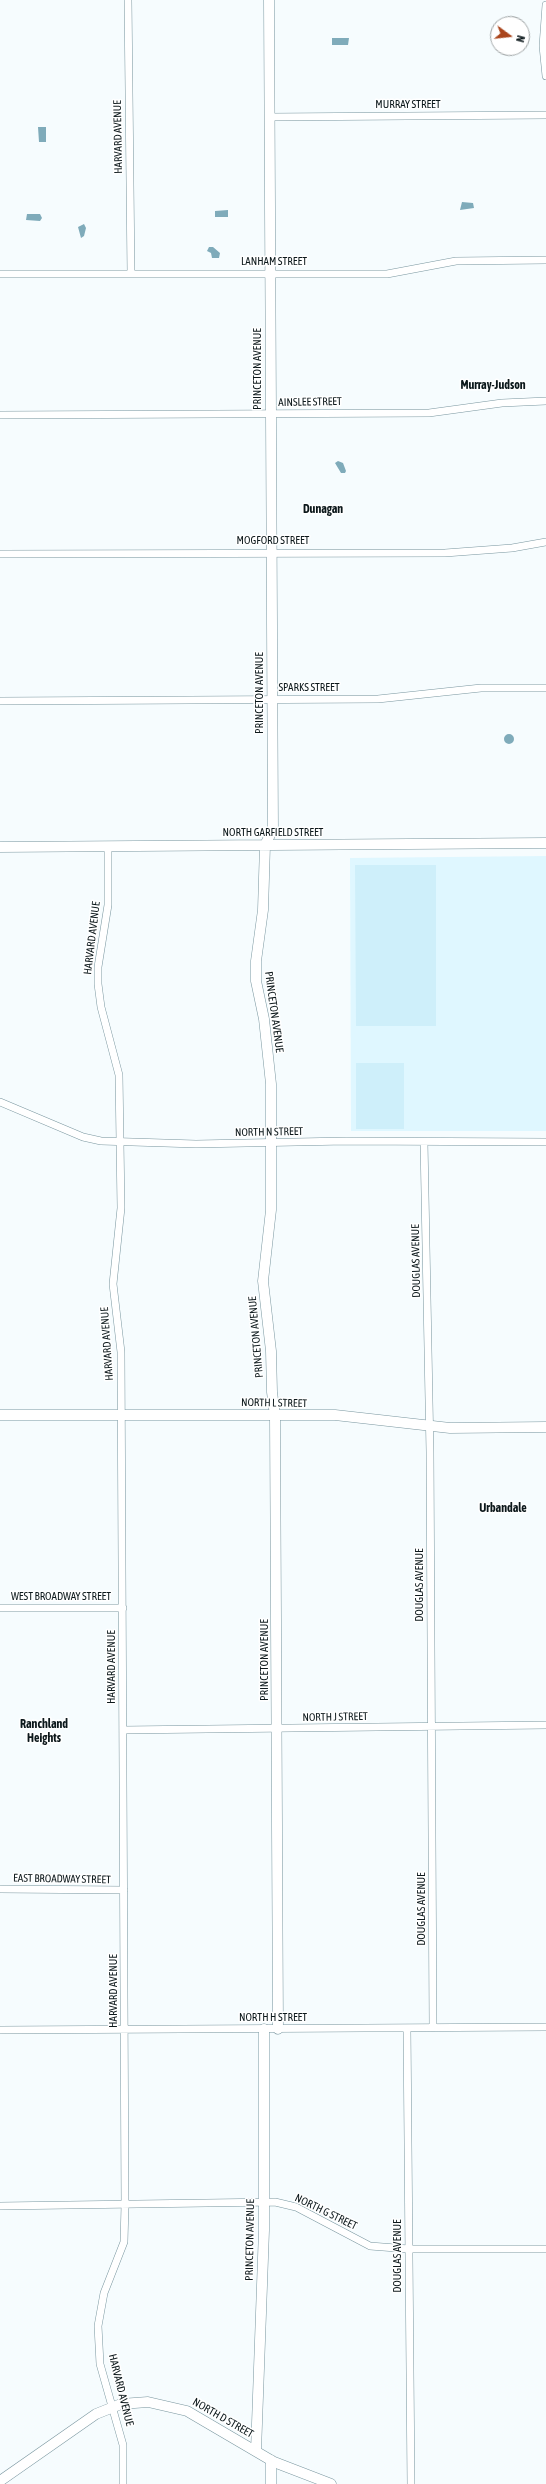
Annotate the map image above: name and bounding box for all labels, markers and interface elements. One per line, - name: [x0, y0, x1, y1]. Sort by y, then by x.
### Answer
- north arrow: [490, 16, 530, 56]
- text: N: [514, 34, 527, 44]
- street label: MURRAY STREET: [375, 98, 441, 112]
- street label: HARVARD AVENUE: [111, 100, 125, 174]
- street label: LANHAM STREET: [241, 255, 307, 269]
- street label: PRINCETON AVENUE: [251, 328, 265, 410]
- district label: Murray-Judson: [460, 378, 526, 392]
- street label: AINSLEE STREET: [278, 395, 342, 409]
- district label: Dunagan: [303, 502, 343, 516]
- street label: MOGFORD STREET: [237, 534, 309, 548]
- street label: PRINCETON AVENUE: [253, 652, 267, 734]
- street label: SPARKS STREET: [278, 681, 340, 695]
- street label: NORTH GARFIELD STREET: [223, 826, 323, 840]
- street label: HARVARD AVENUE: [81, 901, 103, 975]
- street label: PRINCETON AVENUE: [262, 971, 286, 1053]
- street label: NORTH N STREET: [235, 1125, 303, 1139]
- street label: DOUGLAS AVENUE: [409, 1224, 423, 1298]
- street label: PRINCETON AVENUE: [246, 1296, 266, 1378]
- street label: HARVARD AVENUE: [98, 1307, 116, 1381]
- street label: NORTH L STREET: [241, 1396, 307, 1410]
- district label: Urbandale: [479, 1501, 527, 1515]
- street label: DOUGLAS AVENUE: [413, 1548, 427, 1622]
- street label: WEST BROADWAY STREET: [11, 1590, 111, 1604]
- street label: PRINCETON AVENUE: [258, 1619, 272, 1701]
- street label: HARVARD AVENUE: [105, 1630, 119, 1704]
- street label: NORTH J STREET: [302, 1710, 368, 1724]
- district label: Ranchland Heights: [20, 1717, 68, 1745]
- street label: EAST BROADWAY STREET: [13, 1872, 111, 1886]
- street label: DOUGLAS AVENUE: [415, 1872, 429, 1946]
- street label: HARVARD AVENUE: [107, 1954, 121, 2028]
- street label: NORTH H STREET: [239, 2011, 307, 2025]
- street label: NORTH G STREET: [293, 2191, 359, 2233]
- street label: PRINCETON AVENUE: [243, 2199, 257, 2281]
- street label: DOUGLAS AVENUE: [391, 2219, 405, 2293]
- street label: HARVARD AVENUE: [106, 2353, 136, 2427]
- street label: NORTH D STREET: [190, 2395, 256, 2441]

